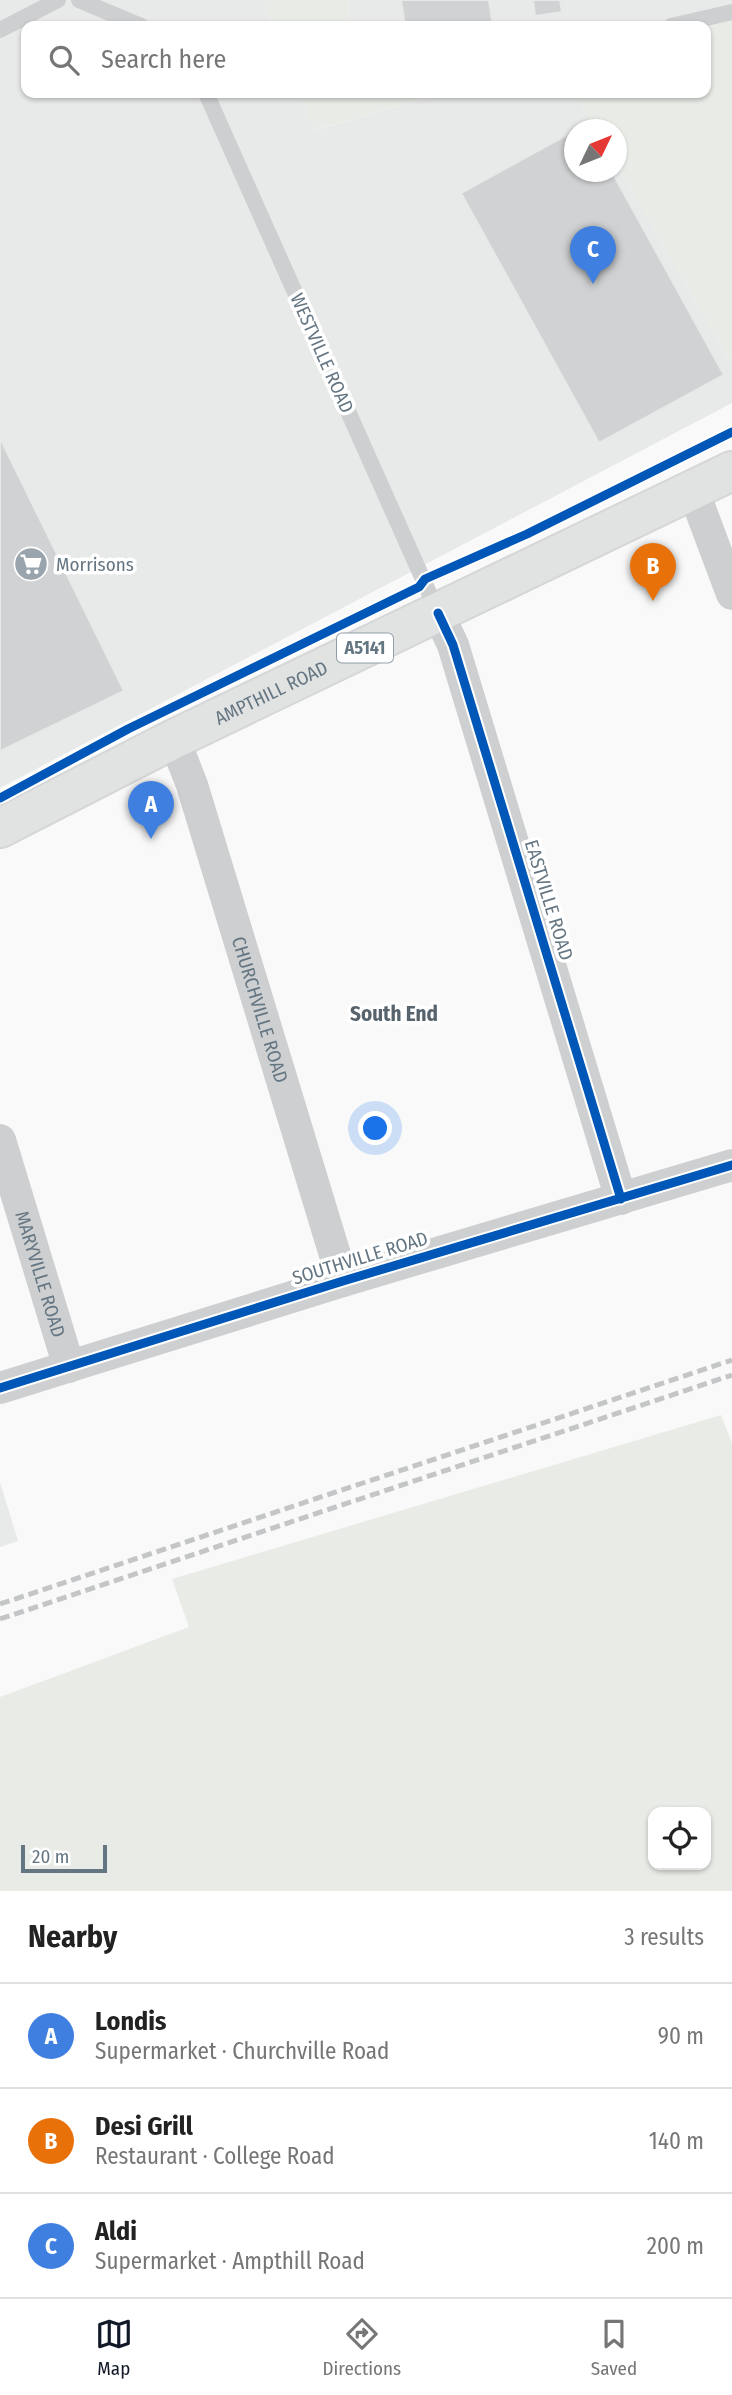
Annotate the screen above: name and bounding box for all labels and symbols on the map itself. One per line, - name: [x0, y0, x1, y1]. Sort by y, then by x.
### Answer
- north arrow: [564, 119, 627, 182]
- pin: C: [570, 226, 616, 284]
- street label: WESTVILLE ROAD: [285, 290, 359, 416]
- pin: B: [630, 543, 676, 601]
- supermarket icon: Morrisons: [12, 545, 50, 583]
- place label: Morrisons: [56, 553, 134, 576]
- road number: A5141: [337, 634, 393, 662]
- street label: AMPTHILL ROAD: [211, 656, 331, 729]
- pin: A: [128, 781, 174, 839]
- street label: EASTVILLE ROAD: [520, 837, 578, 963]
- street label: CHURCHVILLE ROAD: [227, 934, 293, 1085]
- district label: South End: [350, 1001, 438, 1027]
- your location: [358, 1111, 392, 1145]
- street label: MARYVILLE ROAD: [11, 1208, 71, 1340]
- street label: SOUTHVILLE ROAD: [289, 1226, 431, 1290]
- scale bar: [21, 1842, 107, 1874]

